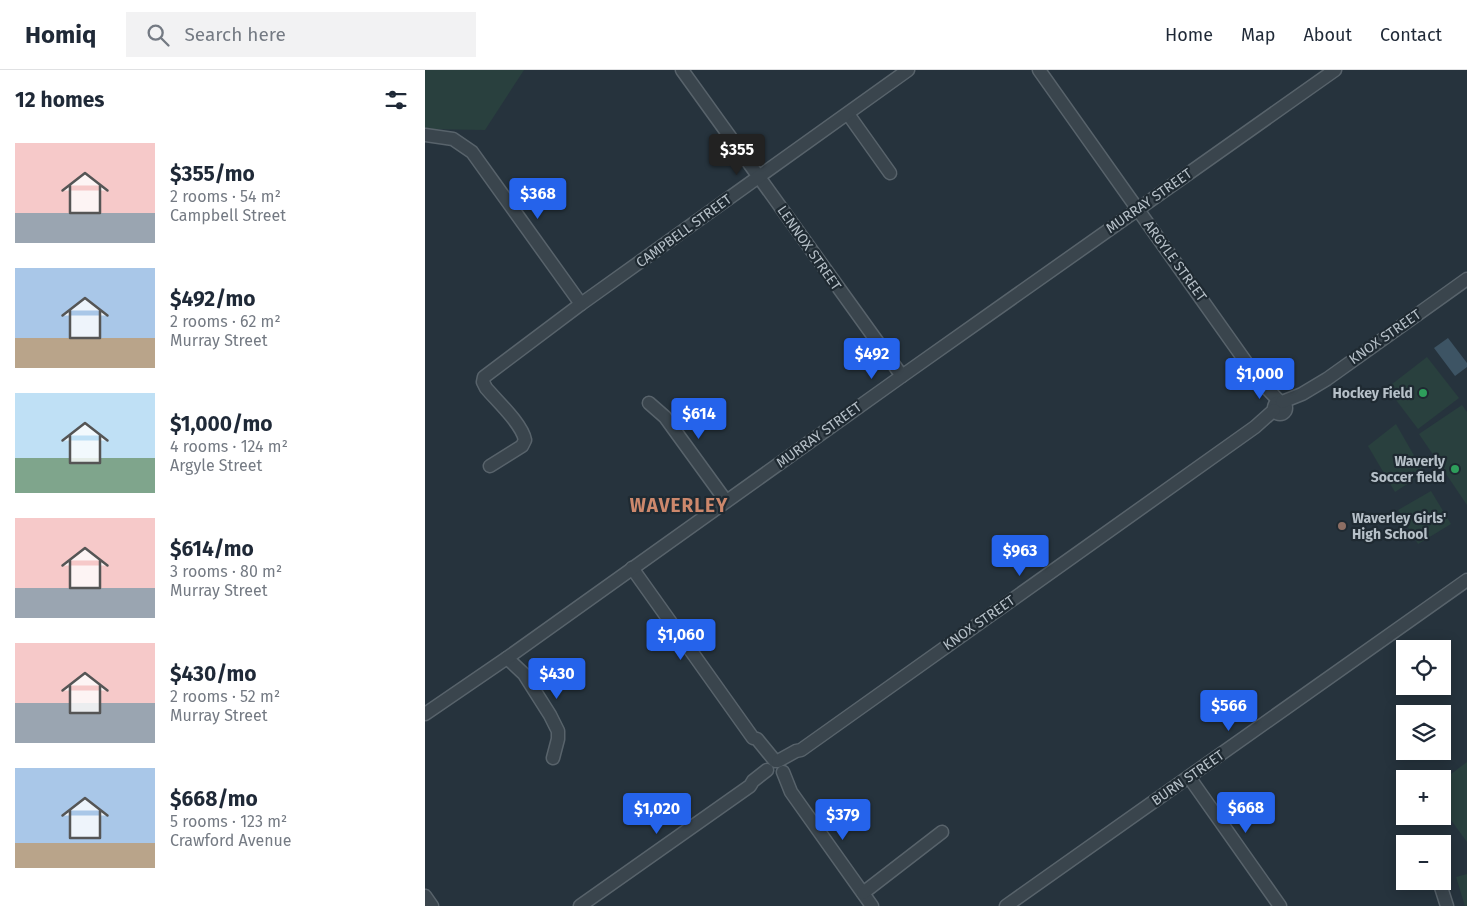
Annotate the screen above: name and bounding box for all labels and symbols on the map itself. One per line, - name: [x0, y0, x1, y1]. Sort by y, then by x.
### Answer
- pin: $355: [707, 134, 767, 176]
- street label: MURRAY STREET: [1103, 165, 1196, 237]
- pin: $368: [508, 178, 568, 220]
- street label: CAMPBELL STREET: [633, 190, 736, 271]
- street label: LENNOX STREET: [773, 202, 845, 294]
- street label: ARGYLE STREET: [1140, 217, 1211, 305]
- street label: KNOX STREET: [1346, 306, 1425, 368]
- pin: $492: [842, 338, 902, 380]
- pin: $1,000: [1219, 358, 1301, 400]
- place label: Hockey Field: [1332, 385, 1413, 402]
- marker: Hockey Field: [1417, 387, 1429, 399]
- pin: $614: [669, 398, 729, 440]
- street label: MURRAY STREET: [773, 398, 866, 472]
- place label: Waverly Soccer field: [1371, 453, 1446, 486]
- marker: Waverly Soccer field: [1449, 463, 1461, 475]
- district label: WAVERLEY: [630, 494, 728, 517]
- place label: Waverley Girls' High School: [1352, 510, 1446, 543]
- marker: Waverley Girls' High School: [1336, 520, 1348, 532]
- pin: $963: [990, 534, 1050, 577]
- street label: KNOX STREET: [940, 592, 1019, 654]
- pin: $1,060: [640, 618, 722, 661]
- pin: $430: [527, 658, 587, 700]
- pin: $566: [1199, 690, 1259, 732]
- street label: BURN STREET: [1148, 746, 1228, 809]
- pin: $1,020: [616, 792, 698, 835]
- pin: $668: [1216, 792, 1276, 834]
- pin: $379: [813, 798, 873, 841]

